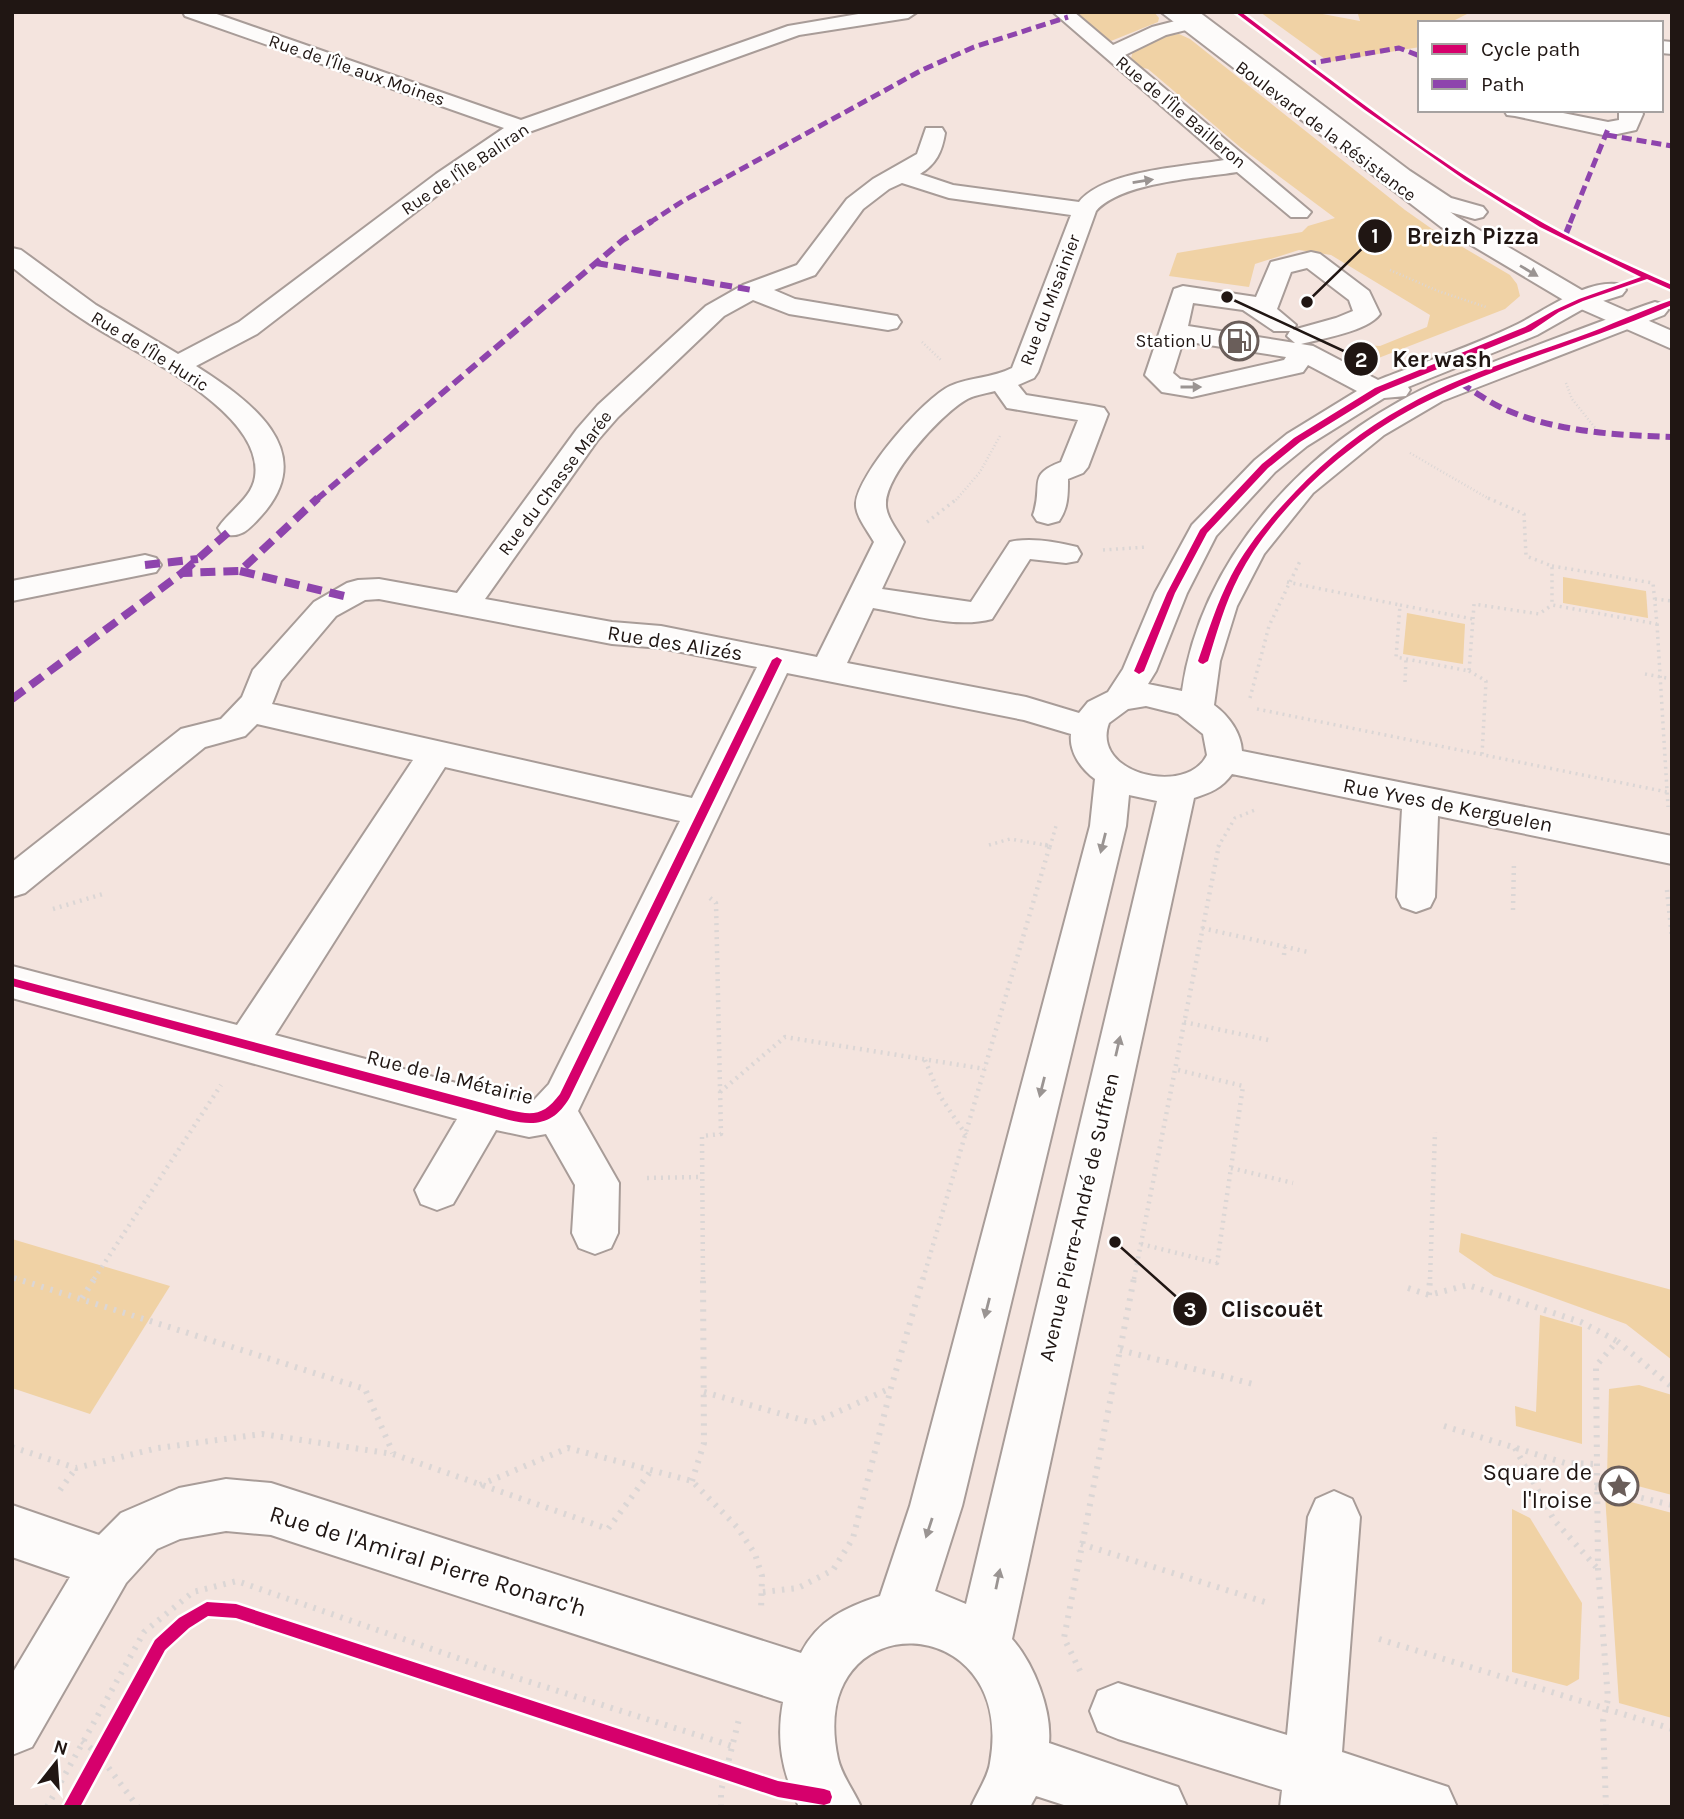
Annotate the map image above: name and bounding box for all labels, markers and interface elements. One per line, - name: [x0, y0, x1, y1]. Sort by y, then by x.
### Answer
- legend: [1418, 21, 1663, 112]
- street label: Rue de l'Île aux Moines: [266, 29, 448, 111]
- text: Cycle path: [1481, 37, 1581, 61]
- street label: Rue de l'Île Bailleron: [1111, 51, 1251, 173]
- street label: Boulevard de la Résistance: [1231, 56, 1421, 206]
- text: Path: [1481, 72, 1525, 96]
- street label: Rue de l'Île Baliran: [397, 118, 533, 220]
- one-way arrow: [1132, 175, 1154, 186]
- callout: Breizh Pizza: [1358, 214, 1553, 258]
- text: Breizh Pizza: [1407, 223, 1539, 250]
- text: 1: [1371, 224, 1379, 248]
- street label: Rue du Misainier: [1015, 231, 1085, 369]
- one-way arrow: [1520, 264, 1539, 277]
- street label: Rue de l'Île Huric: [87, 306, 213, 396]
- fuel station icon: Station U: [1218, 320, 1260, 362]
- place label: Station U: [1136, 330, 1212, 352]
- callout: Ker wash: [1343, 337, 1506, 381]
- text: Ker wash: [1392, 346, 1492, 373]
- text: 2: [1355, 348, 1367, 372]
- one-way arrow: [1180, 381, 1202, 393]
- street label: Rue du Chasse Marée: [493, 406, 617, 560]
- street label: Rue des Alizés: [606, 620, 744, 666]
- street label: Rue Yves de Kerguelen: [1341, 773, 1555, 837]
- one-way arrow: [1097, 832, 1108, 854]
- one-way arrow: [1113, 1035, 1124, 1057]
- street label: Rue de la Métairie: [364, 1045, 536, 1109]
- street label: Avenue Pierre-André de Suffren: [1034, 1070, 1124, 1364]
- one-way arrow: [1036, 1077, 1047, 1099]
- callout: Cliscouët: [1172, 1287, 1337, 1331]
- text: Cliscouët: [1221, 1296, 1323, 1323]
- one-way arrow: [981, 1297, 992, 1319]
- text: 3: [1183, 1298, 1197, 1322]
- place label: Square de l'Iroise: [1482, 1458, 1592, 1514]
- place icon: Square de l'Iroise: [1598, 1465, 1640, 1507]
- street label: Rue de l'Amiral Pierre Ronarc'h: [266, 1499, 590, 1623]
- one-way arrow: [923, 1518, 934, 1539]
- one-way arrow: [993, 1568, 1004, 1590]
- north arrow: [21, 1728, 91, 1798]
- text: N: [51, 1735, 70, 1760]

